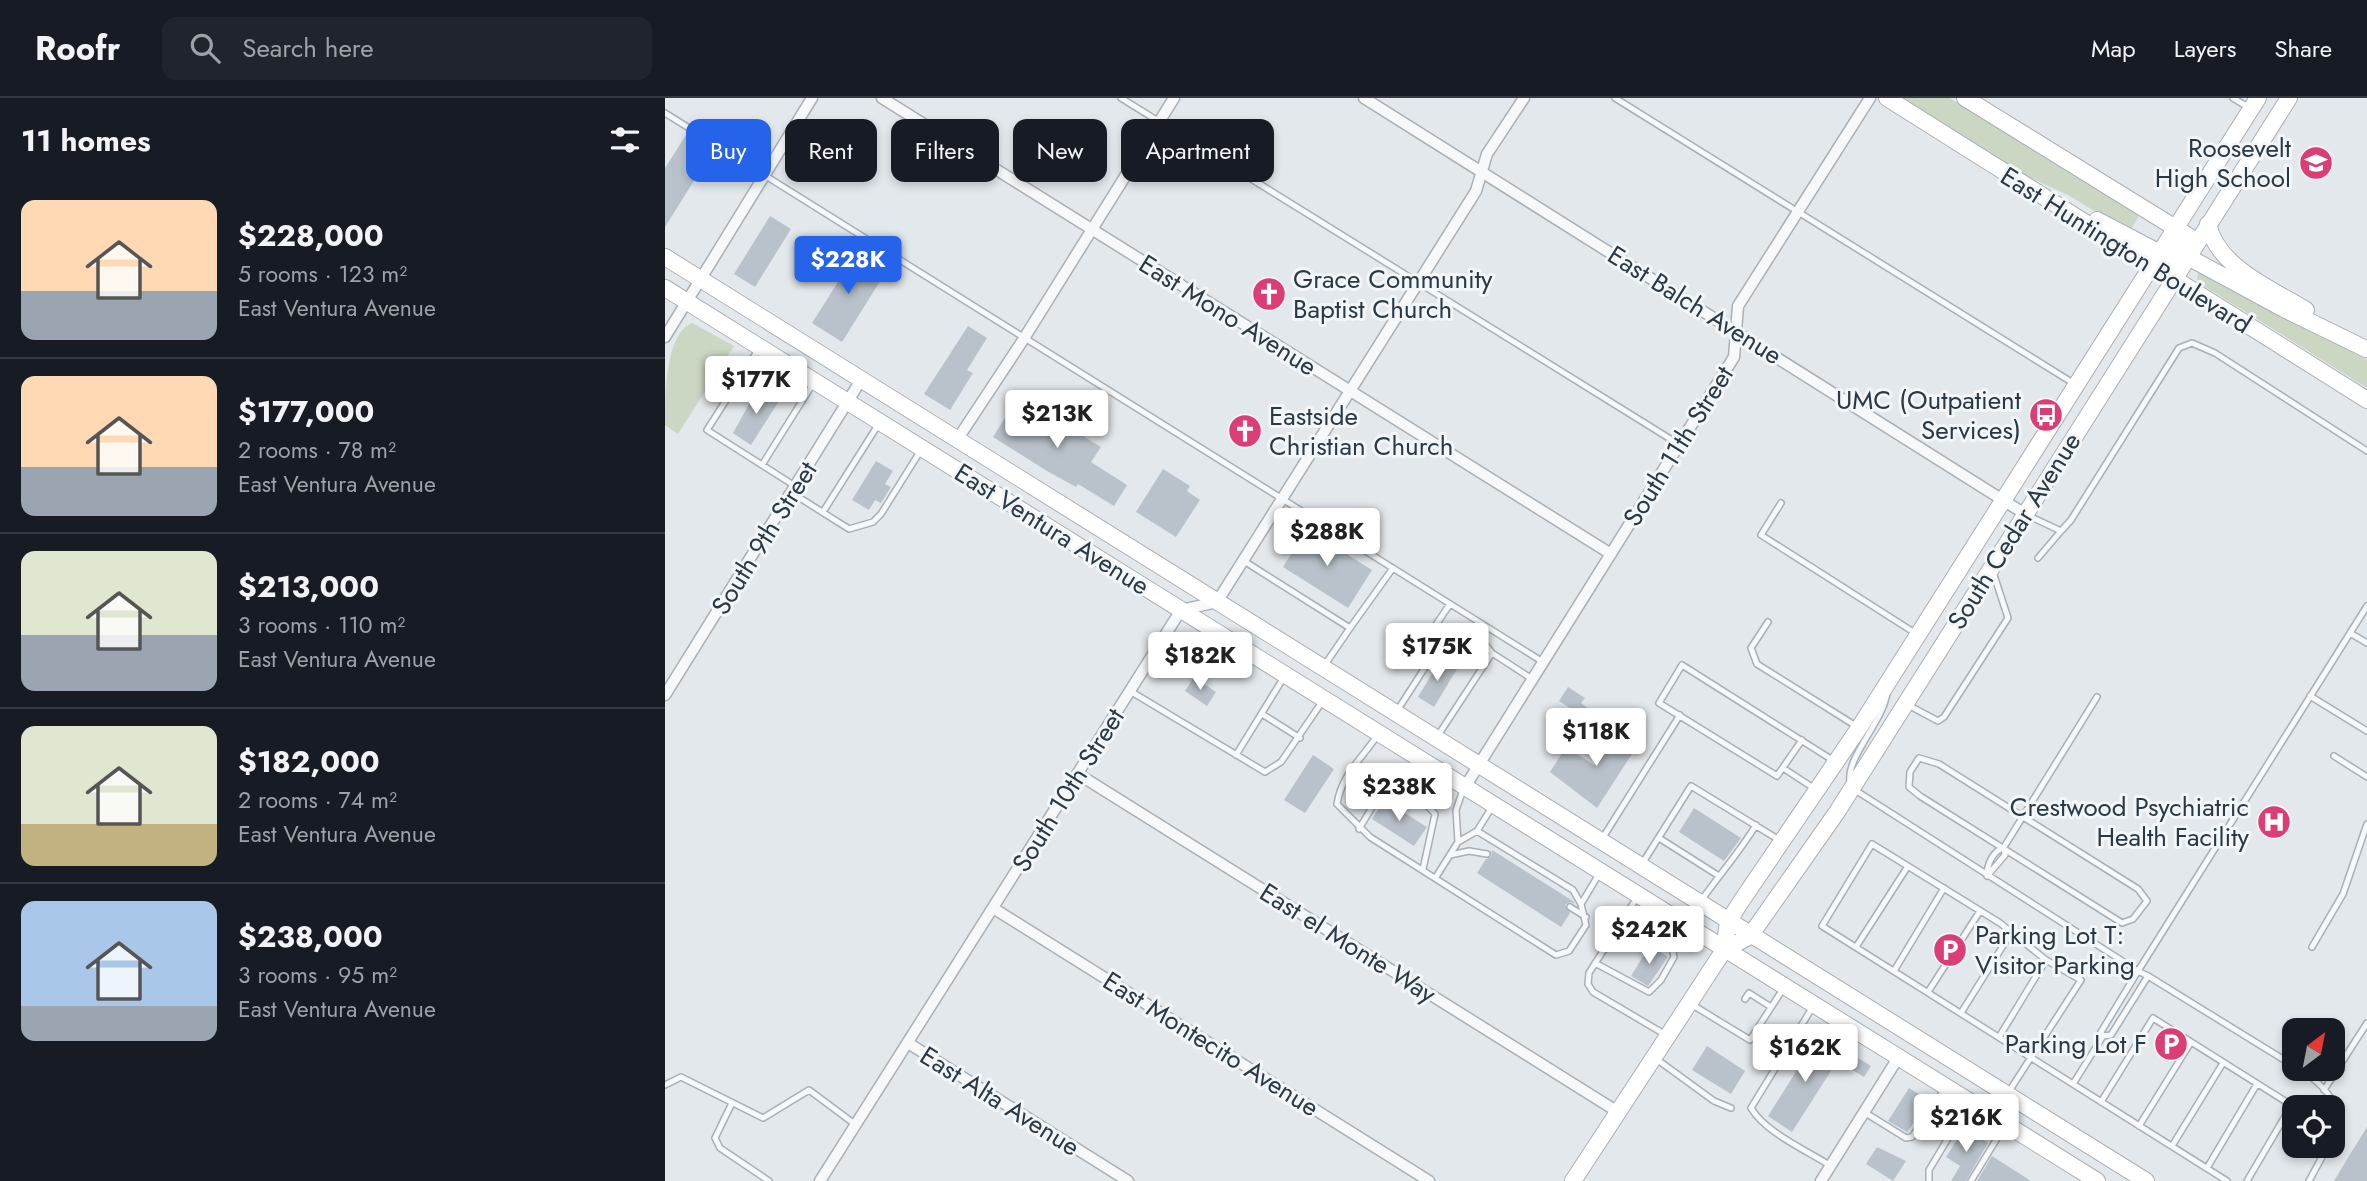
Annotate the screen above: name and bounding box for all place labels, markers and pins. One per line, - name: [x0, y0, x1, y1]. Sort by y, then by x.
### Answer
- place label: Roosevelt High School: [2155, 129, 2292, 197]
- school or university icon: Roosevelt High School: [2297, 144, 2335, 182]
- pin: $228K: [799, 236, 897, 296]
- place label: Grace Community Baptist Church: [1293, 260, 1493, 328]
- church icon: Grace Community Baptist Church: [1250, 275, 1288, 313]
- pin: $177K: [707, 356, 805, 416]
- place label: UMC (Outpatient Services): [1836, 381, 2022, 449]
- pin: $213K: [1008, 390, 1106, 450]
- bus stop icon: UMC (Outpatient Services): [2027, 396, 2065, 434]
- place label: Eastside Christian Church: [1269, 397, 1453, 465]
- church icon: Eastside Christian Church: [1226, 412, 1264, 450]
- pin: $288K: [1278, 508, 1376, 568]
- pin: $175K: [1388, 624, 1486, 683]
- pin: $182K: [1151, 632, 1249, 692]
- pin: $118K: [1547, 708, 1645, 768]
- pin: $238K: [1350, 764, 1448, 823]
- place label: Crestwood Psychiatric Health Facility: [2010, 788, 2250, 856]
- hospital icon: Crestwood Psychiatric Health Facility: [2255, 803, 2293, 841]
- pin: $242K: [1600, 906, 1698, 966]
- place label: Parking Lot T: Visitor Parking: [1975, 916, 2135, 984]
- parking icon: Parking Lot T: Visitor Parking: [1931, 931, 1969, 969]
- pin: $162K: [1756, 1024, 1854, 1084]
- place label: Parking Lot F: [2005, 1025, 2147, 1063]
- parking icon: Parking Lot F: [2152, 1025, 2190, 1063]
- pin: $216K: [1917, 1094, 2015, 1154]

